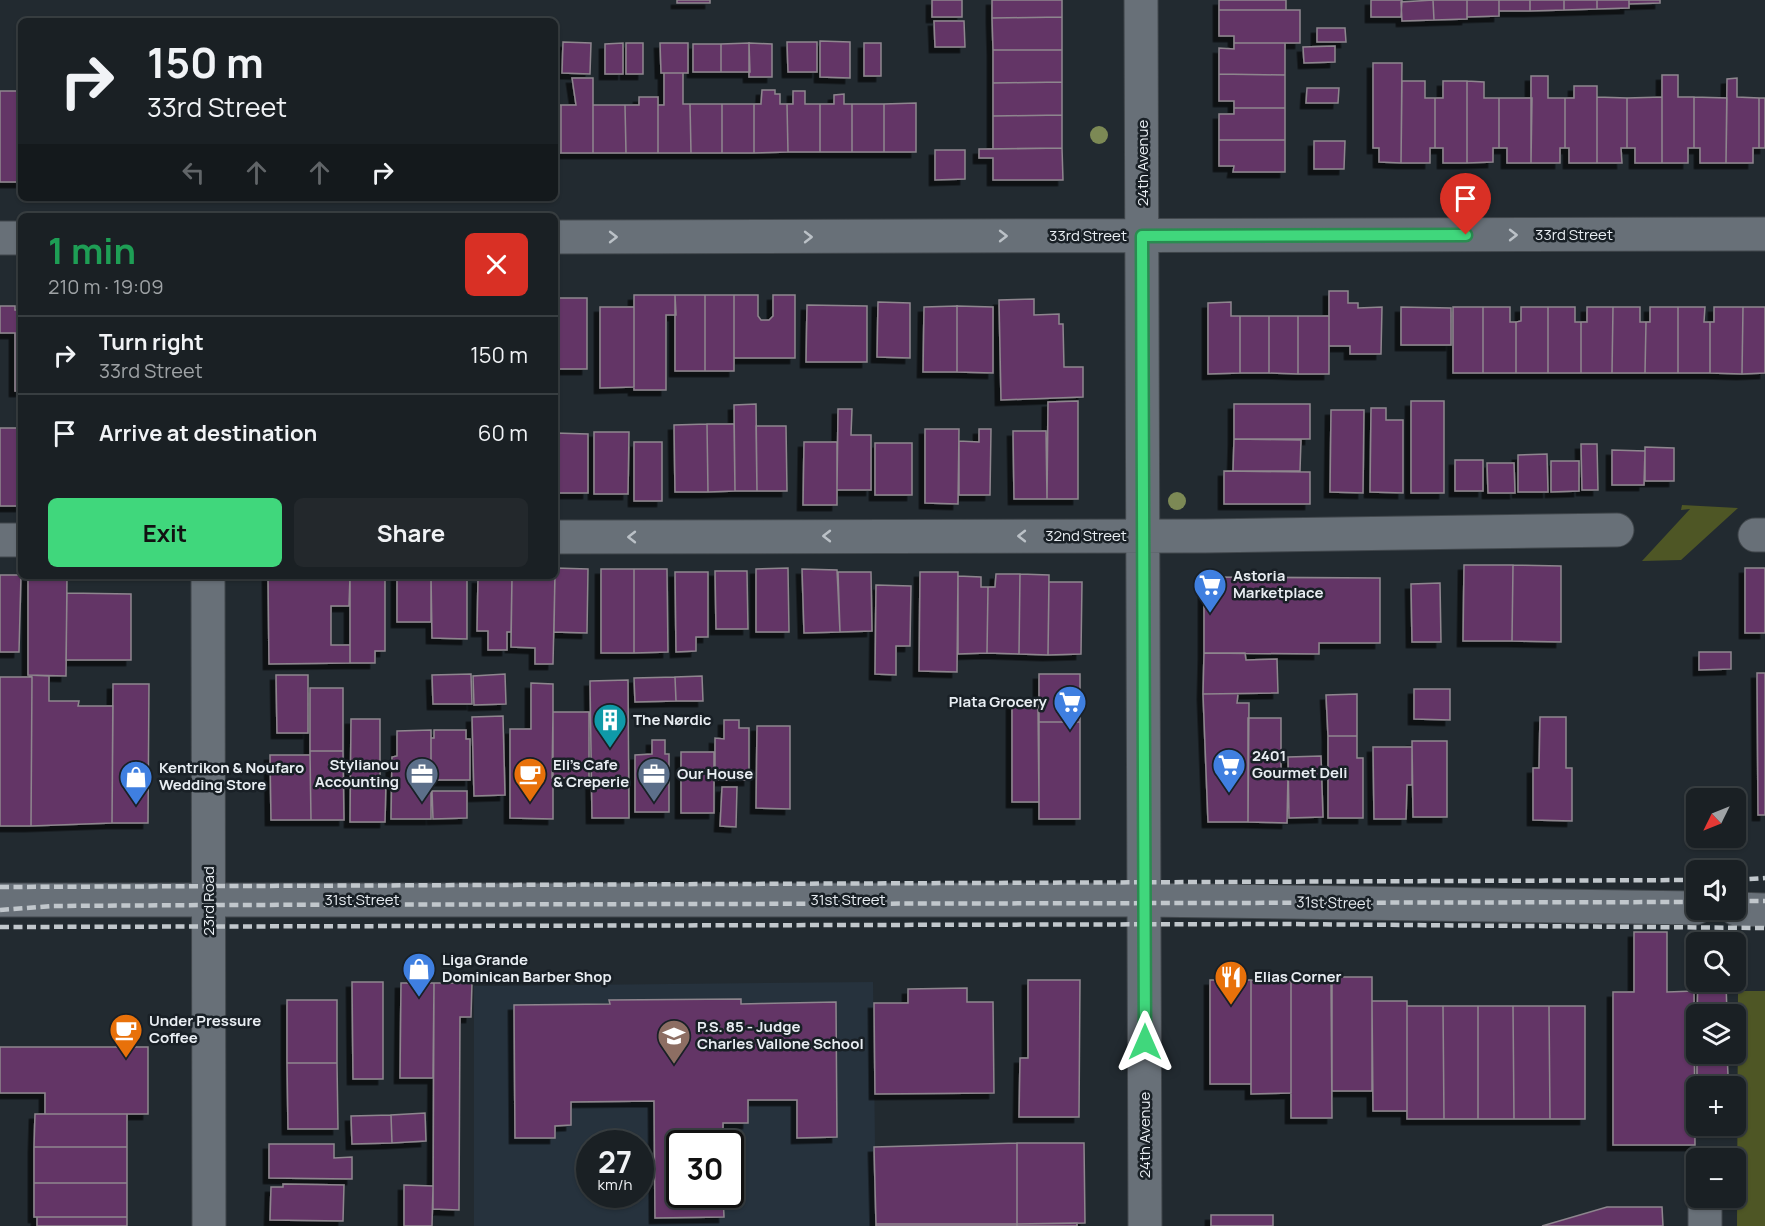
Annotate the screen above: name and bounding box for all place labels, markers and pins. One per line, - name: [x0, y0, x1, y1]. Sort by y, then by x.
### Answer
- pin: [1440, 173, 1491, 235]
- place label: Astoria Marketplace: [1233, 565, 1323, 603]
- supermarket icon: Astoria Marketplace: [1192, 567, 1228, 614]
- supermarket icon: Plata Grocery: [1052, 684, 1088, 731]
- place label: Plata Grocery: [949, 691, 1048, 712]
- building icon: The Nørdic: [592, 702, 628, 749]
- place label: The Nørdic: [633, 709, 712, 730]
- place label: 2401 Gourmet Deli: [1252, 745, 1347, 783]
- supermarket icon: 2401 Gourmet Deli: [1211, 747, 1247, 794]
- place label: Stylianou Accounting: [315, 754, 399, 792]
- place label: Eli’s Cafe & Creperie: [553, 754, 629, 792]
- office icon: Stylianou Accounting: [404, 756, 440, 803]
- cafe icon: Eli’s Cafe & Creperie: [512, 756, 548, 803]
- office icon: Our House: [636, 756, 672, 803]
- place label: Kentrikon & Noufaro Wedding Store: [159, 757, 304, 795]
- shop icon: Kentrikon & Noufaro Wedding Store: [118, 759, 154, 806]
- place label: Our House: [677, 763, 753, 784]
- place label: Liga Grande Dominican Barber Shop: [442, 949, 612, 987]
- shop icon: Liga Grande Dominican Barber Shop: [401, 951, 437, 998]
- restaurant icon: Elias Corner: [1213, 959, 1249, 1006]
- place label: Elias Corner: [1254, 966, 1342, 987]
- place label: Under Pressure Coffee: [149, 1010, 261, 1048]
- cafe icon: Under Pressure Coffee: [108, 1012, 144, 1059]
- place label: P.S. 85 - Judge Charles Vallone School: [697, 1016, 864, 1054]
- school or university icon: P.S. 85 - Judge Charles Vallone School: [656, 1018, 692, 1065]

